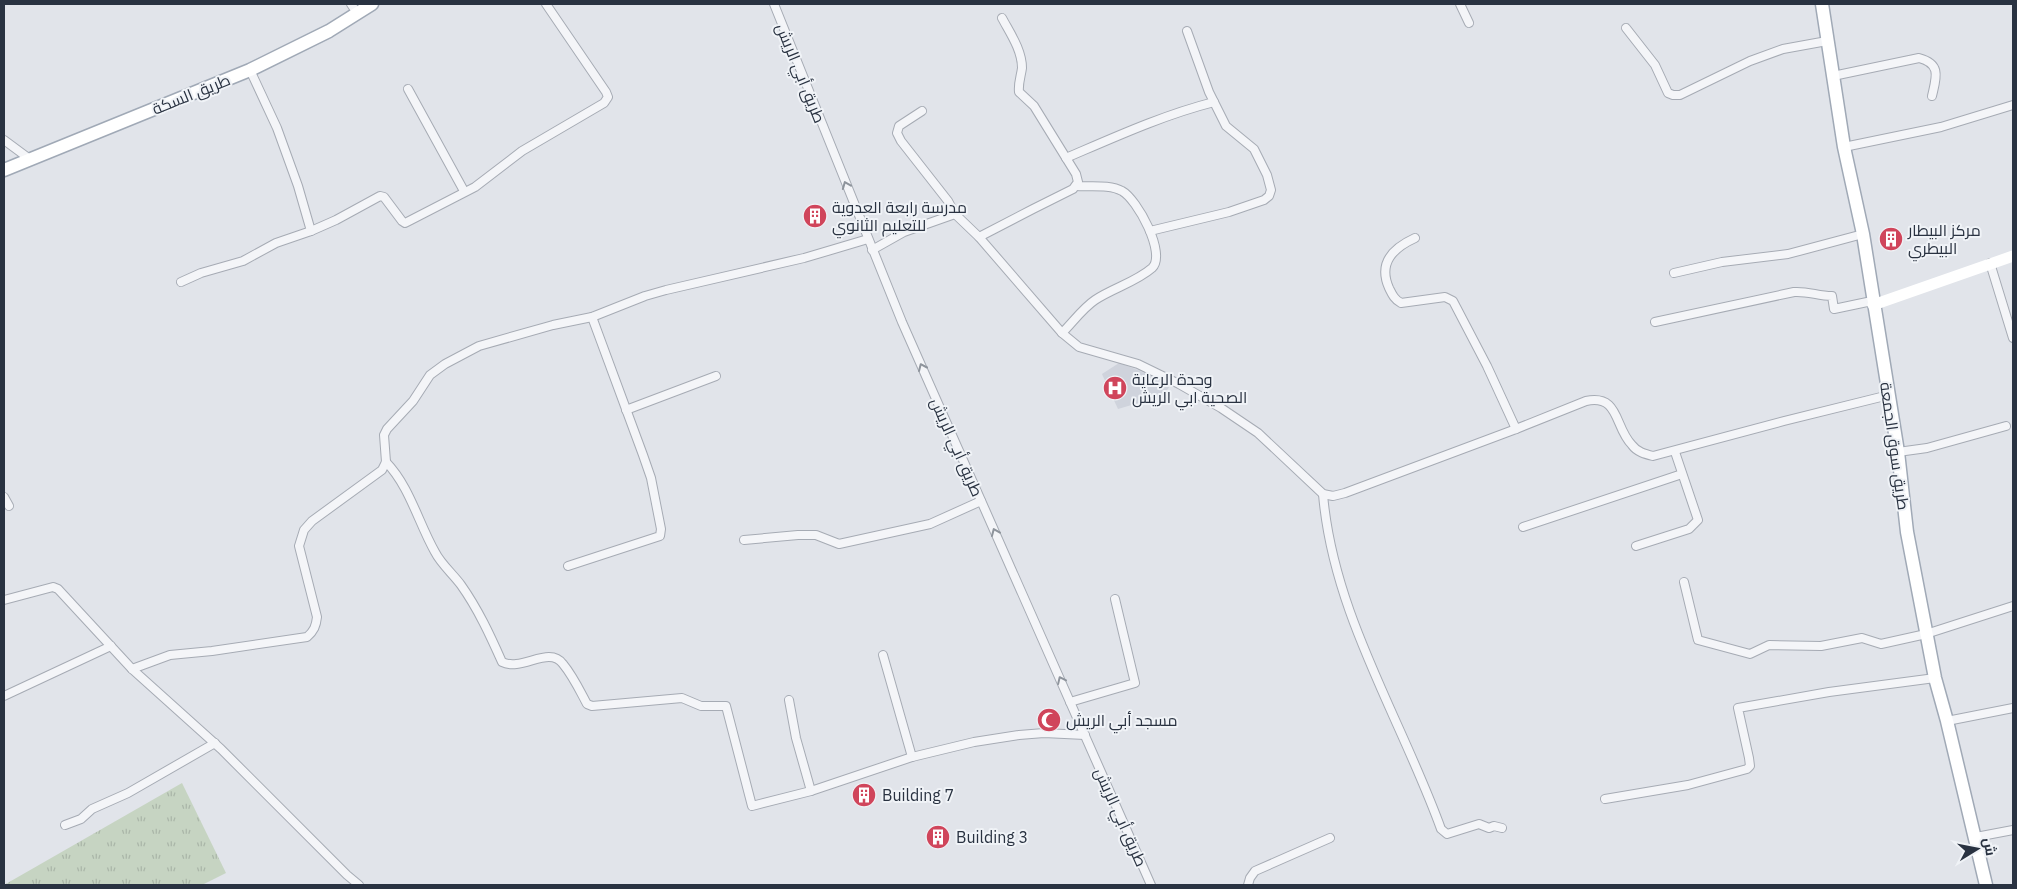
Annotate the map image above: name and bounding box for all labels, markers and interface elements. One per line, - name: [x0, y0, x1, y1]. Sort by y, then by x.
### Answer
- street label: طريق أبي الريش: [768, 20, 830, 127]
- street label: طريق السكة: [149, 69, 233, 120]
- one-way arrow: [842, 181, 852, 190]
- place label: مدرسة رابعة العدوية للتعليم الثانوي: [832, 197, 967, 239]
- building icon: مدرسة رابعة العدوية للتعليم الثانوي: [802, 203, 828, 229]
- place label: مركز البيطار البيطري: [1907, 220, 1981, 262]
- building icon: مركز البيطار البيطري: [1878, 226, 1904, 252]
- one-way arrow: [918, 363, 929, 372]
- place label: وحدة الرعاية الصحية ابي الريش: [1132, 369, 1247, 411]
- hospital icon: وحدة الرعاية الصحية ابي الريش: [1102, 375, 1128, 401]
- street label: طريق سوق الجمعة: [1875, 381, 1914, 511]
- street label: طريق أبي الريش: [923, 395, 988, 501]
- one-way arrow: [990, 528, 1001, 537]
- one-way arrow: [1057, 677, 1067, 686]
- mosque icon: مسجد أبي الريش: [1036, 707, 1062, 733]
- place label: مسجد أبي الريش: [1066, 710, 1178, 734]
- street label: طريق أبي الريش: [1087, 765, 1152, 871]
- building icon: Building 7: [851, 782, 877, 808]
- place label: Building 7: [882, 785, 954, 805]
- building icon: Building 3: [925, 824, 951, 850]
- north arrow: [1952, 824, 2002, 874]
- place label: Building 3: [956, 827, 1028, 847]
- text: ش: [1979, 836, 2000, 857]

